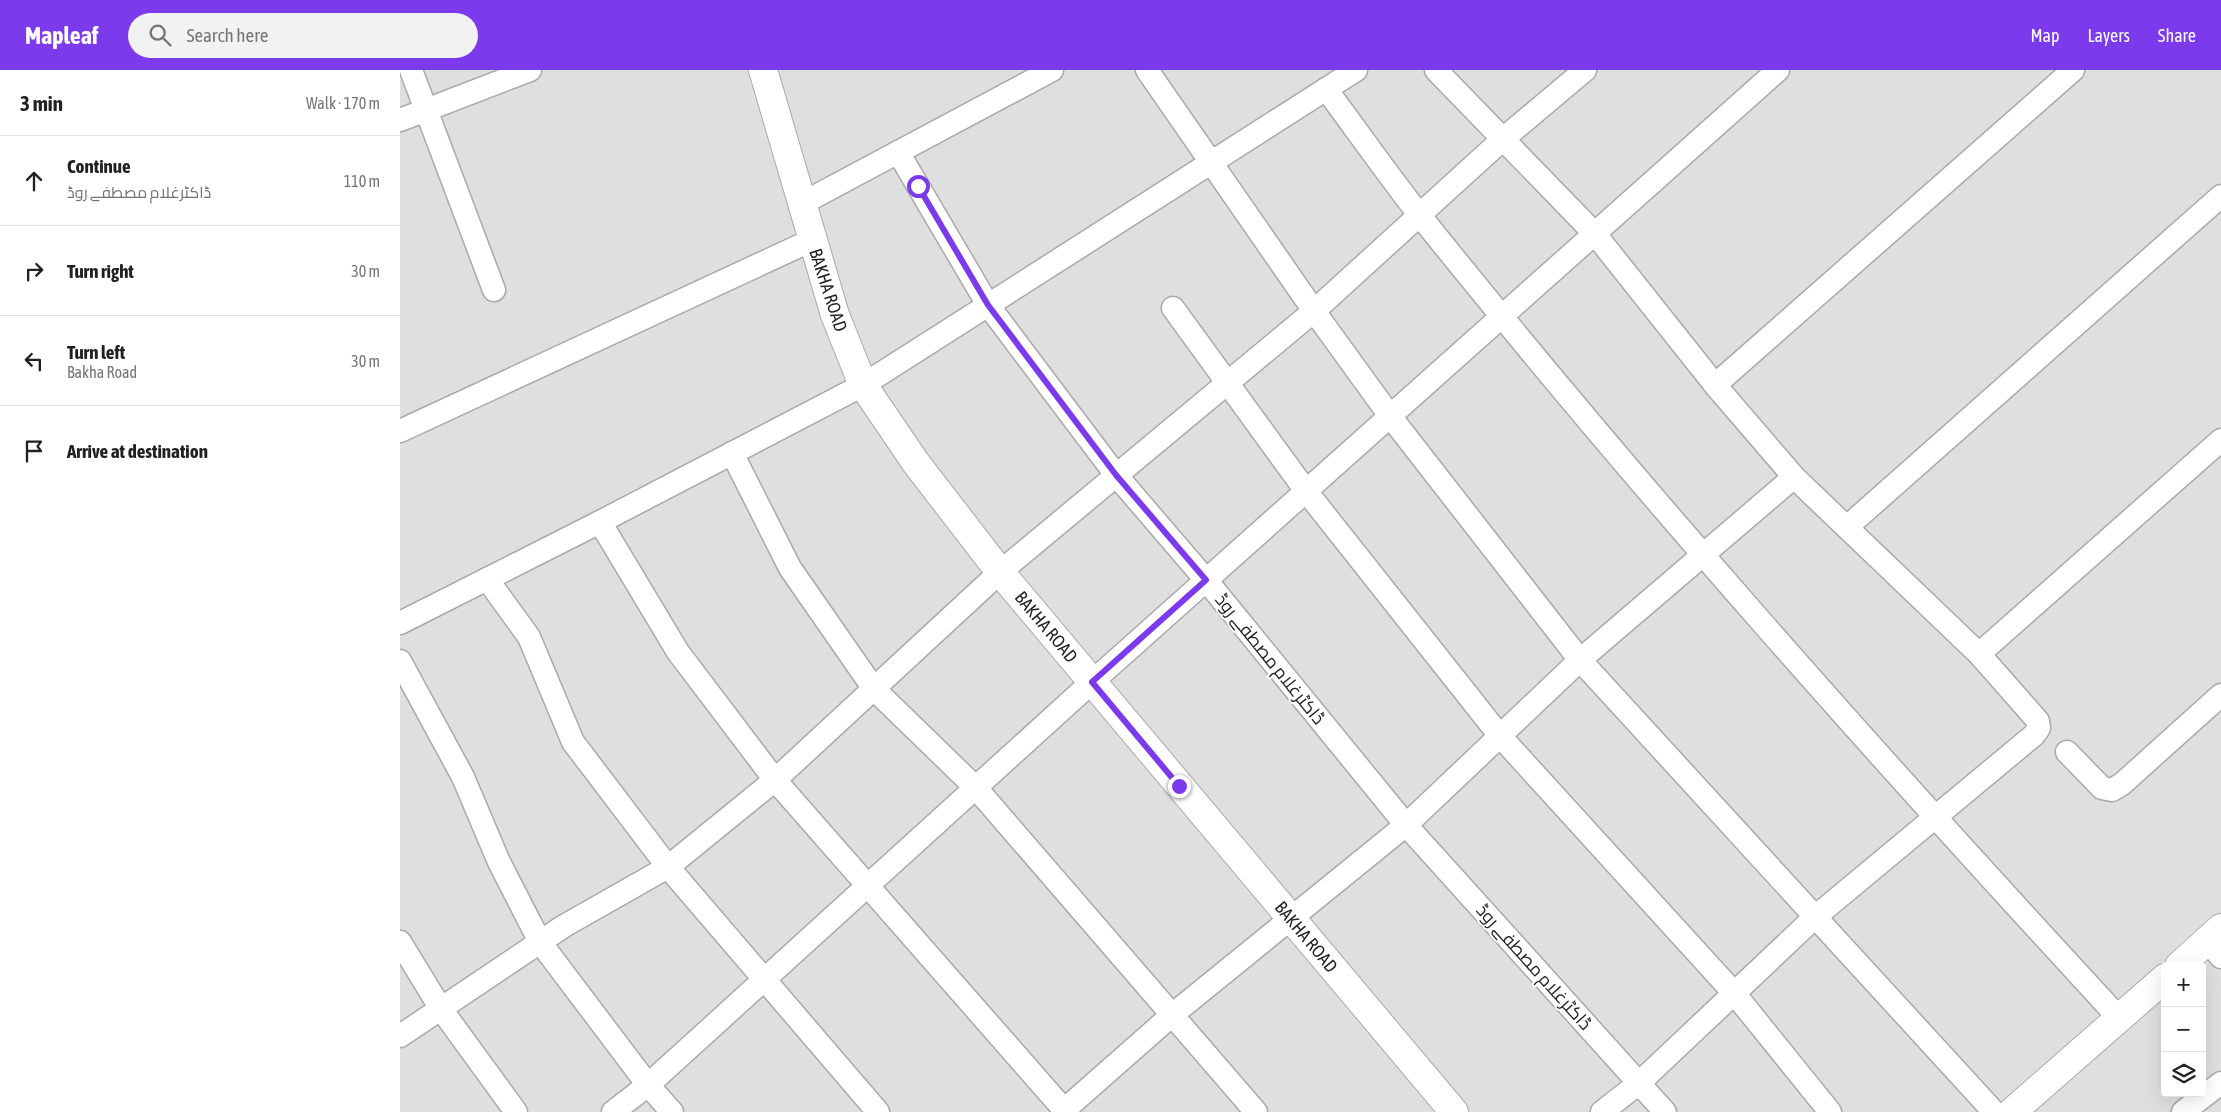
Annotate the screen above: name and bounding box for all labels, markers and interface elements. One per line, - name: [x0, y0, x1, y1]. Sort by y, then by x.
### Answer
- search box: [128, 13, 478, 58]
- icon: search: [146, 21, 174, 49]
- text: Mapleaf: [25, 22, 98, 49]
- text: Search here: [186, 24, 268, 46]
- text: Map: [2030, 25, 2059, 46]
- text: Layers: [2087, 25, 2130, 46]
- text: Share: [2158, 25, 2196, 46]
- text: 3 min: [20, 91, 63, 115]
- text: Walk · 170 m: [306, 94, 380, 112]
- text: Continue: [67, 155, 131, 177]
- icon: ahead: [20, 167, 48, 195]
- text: 110 m: [344, 172, 380, 190]
- route start: [907, 175, 930, 198]
- text: ڈاکٹرغلام مصطفے روڈ: [67, 183, 211, 201]
- street label: BAKHA ROAD: [805, 246, 852, 334]
- icon: right: [20, 257, 48, 285]
- text: Turn right: [67, 260, 134, 282]
- text: 30 m: [351, 262, 380, 280]
- text: Turn left: [67, 341, 125, 363]
- icon: left: [20, 347, 48, 375]
- text: 30 m: [351, 352, 380, 370]
- text: Bakha Road: [67, 363, 137, 381]
- icon: arrive: [20, 437, 48, 465]
- text: Arrive at destination: [67, 440, 208, 462]
- street label: BAKHA ROAD: [1011, 587, 1082, 666]
- street label: ڈاکٹرغلام مصطفے روڈ: [1210, 589, 1330, 730]
- route end: [1168, 775, 1191, 798]
- street label: BAKHA ROAD: [1271, 897, 1342, 976]
- street label: ڈاکٹرغلام مصطفے روڈ: [1471, 899, 1596, 1035]
- map controls: [2161, 962, 2206, 1097]
- button: +: [2161, 962, 2206, 1007]
- button: −: [2161, 1007, 2206, 1052]
- button: layers: [2161, 1052, 2206, 1097]

